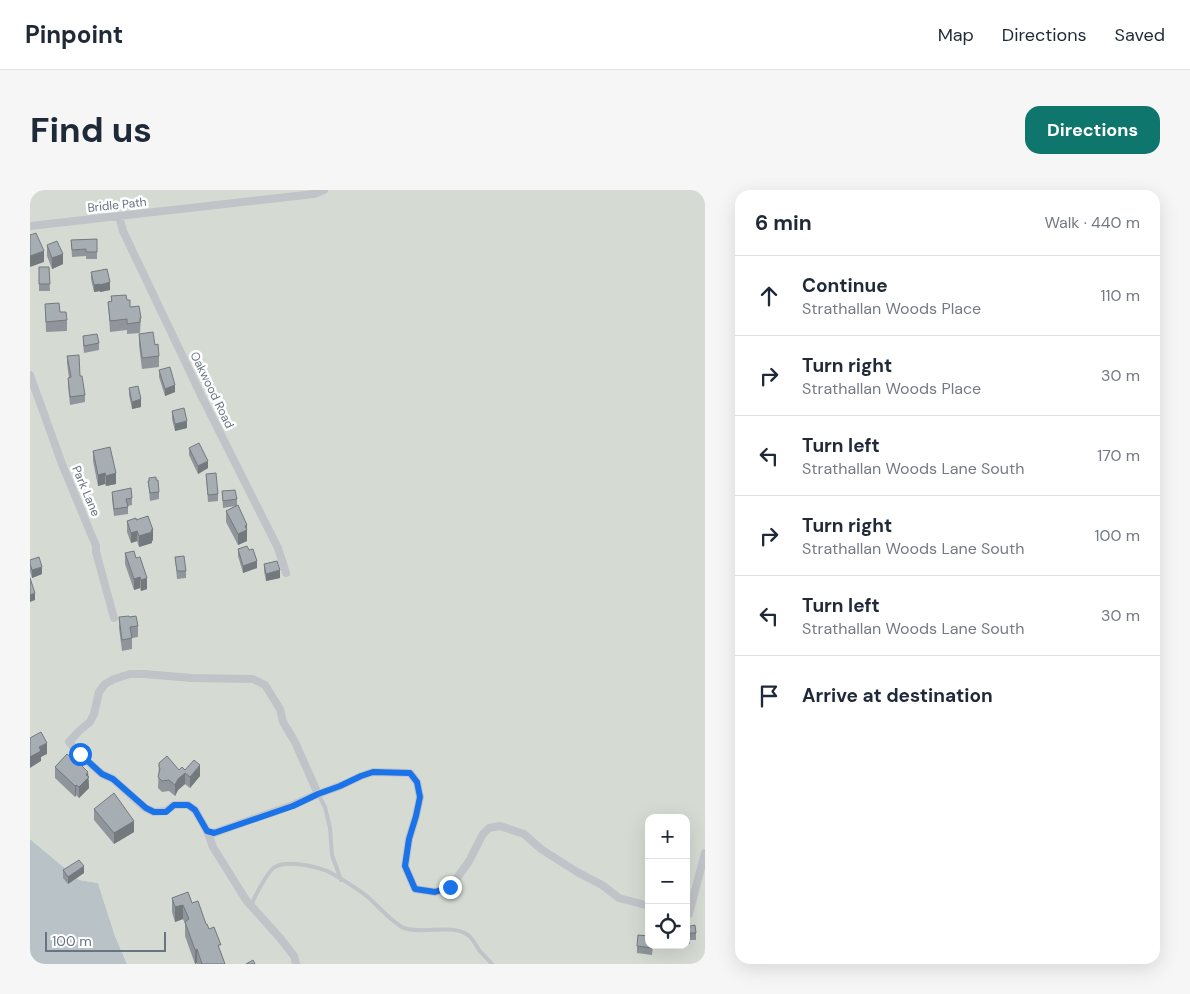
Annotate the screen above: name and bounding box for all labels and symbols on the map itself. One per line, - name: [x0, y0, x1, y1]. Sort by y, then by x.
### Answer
- street label: Bridle Path: [87, 194, 147, 216]
- street label: Oakwood Road: [186, 349, 238, 431]
- street label: Park Lane: [68, 463, 104, 519]
- route start: [69, 743, 92, 766]
- route end: [439, 876, 462, 899]
- scale bar: [45, 929, 166, 952]

